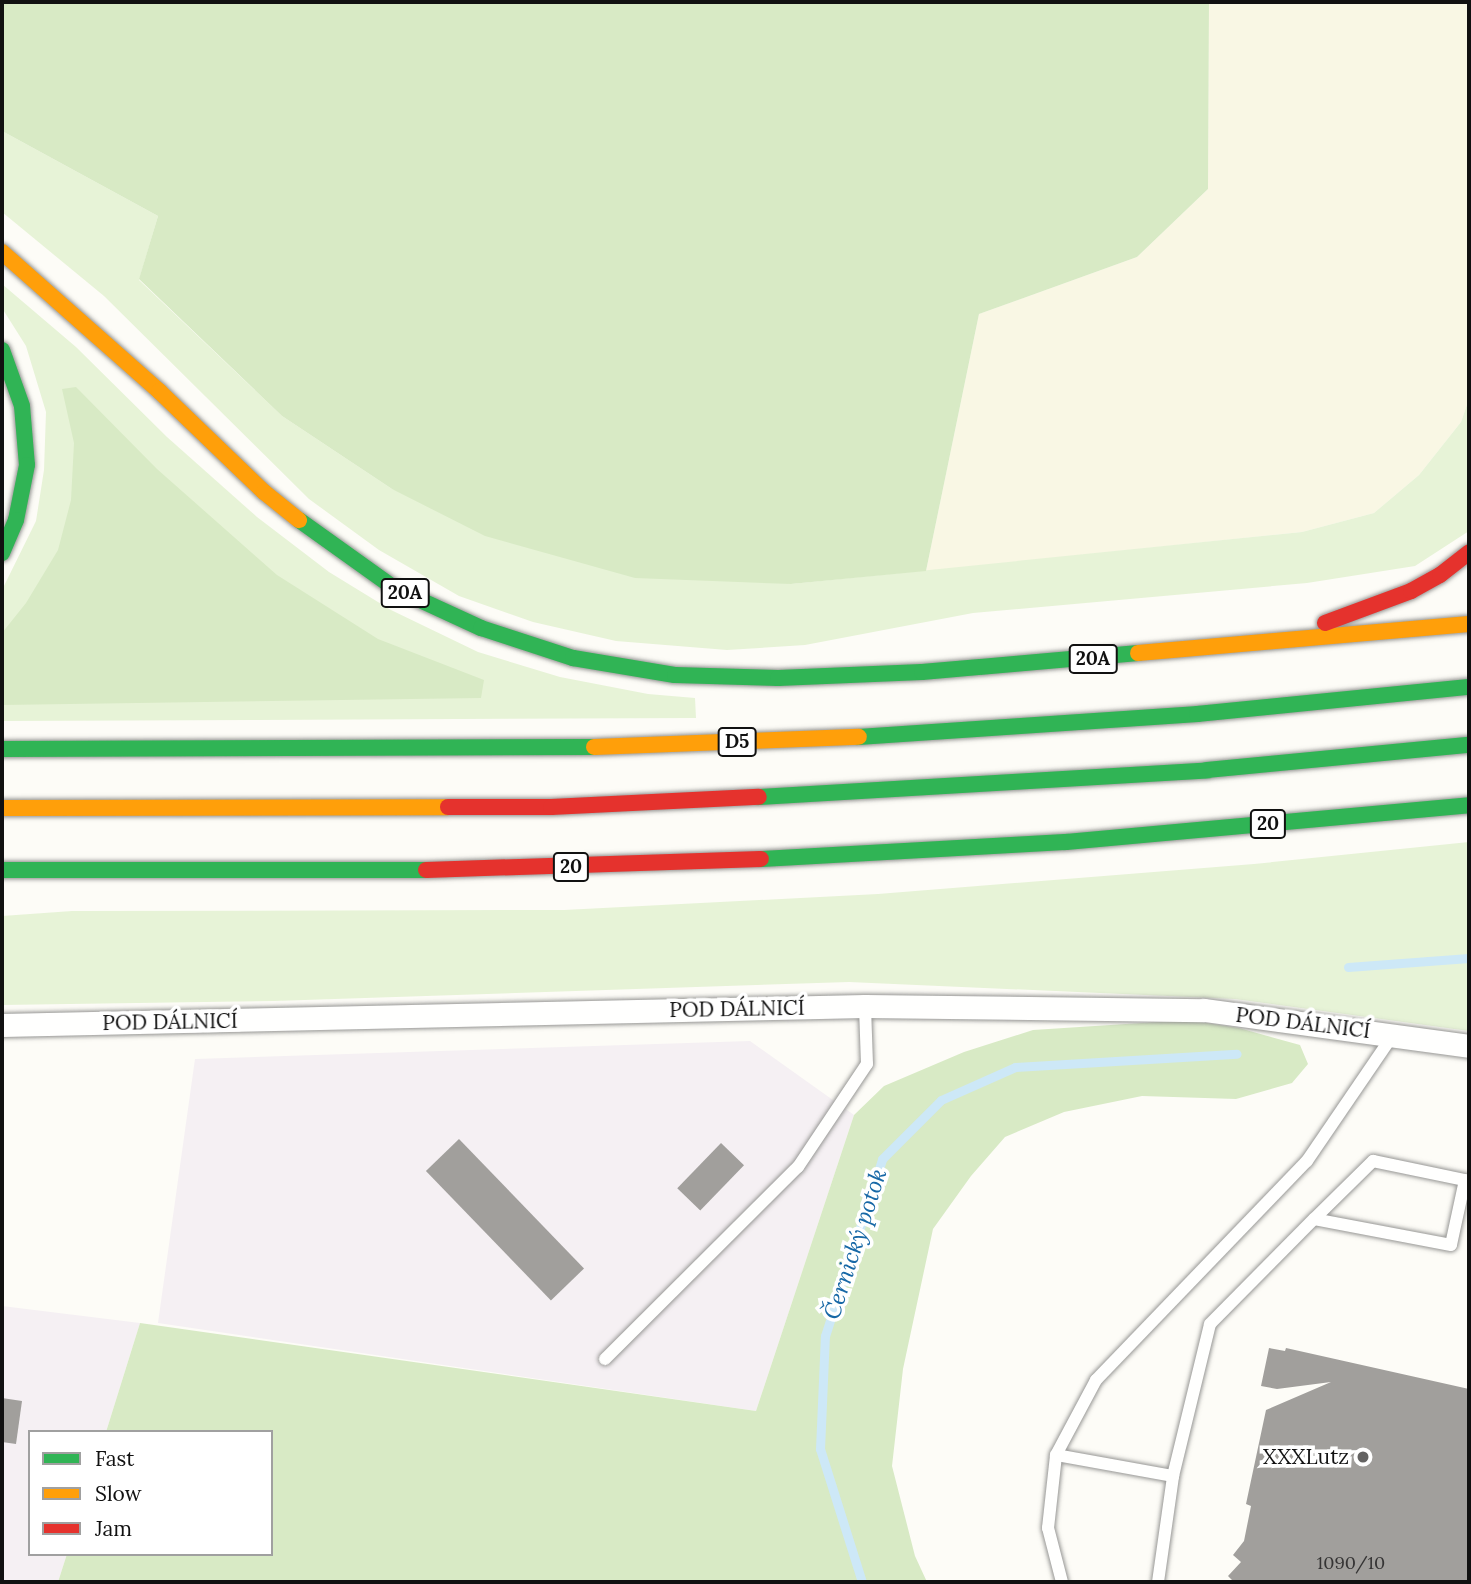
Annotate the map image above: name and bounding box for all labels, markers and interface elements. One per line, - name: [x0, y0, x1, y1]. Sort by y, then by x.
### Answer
- road number: 20A: [380, 578, 430, 608]
- road number: 20A: [1068, 644, 1118, 674]
- road number: D5: [716, 726, 758, 758]
- road number: 20: [1249, 808, 1287, 839]
- road number: 20: [552, 852, 590, 882]
- street label: POD DÁLNICÍ: [669, 995, 805, 1023]
- street label: POD DÁLNICÍ: [1234, 1002, 1372, 1044]
- street label: POD DÁLNICÍ: [102, 1008, 238, 1036]
- water label: Černický potok: [818, 1165, 892, 1323]
- legend: [28, 1430, 273, 1556]
- place label: XXXLutz: [1263, 1444, 1349, 1470]
- text: Fast: [95, 1445, 134, 1472]
- marker: XXXLutz: [1355, 1449, 1371, 1465]
- text: Slow: [95, 1480, 142, 1507]
- text: Jam: [95, 1515, 132, 1542]
- house number: 1090/10: [1317, 1552, 1385, 1574]

